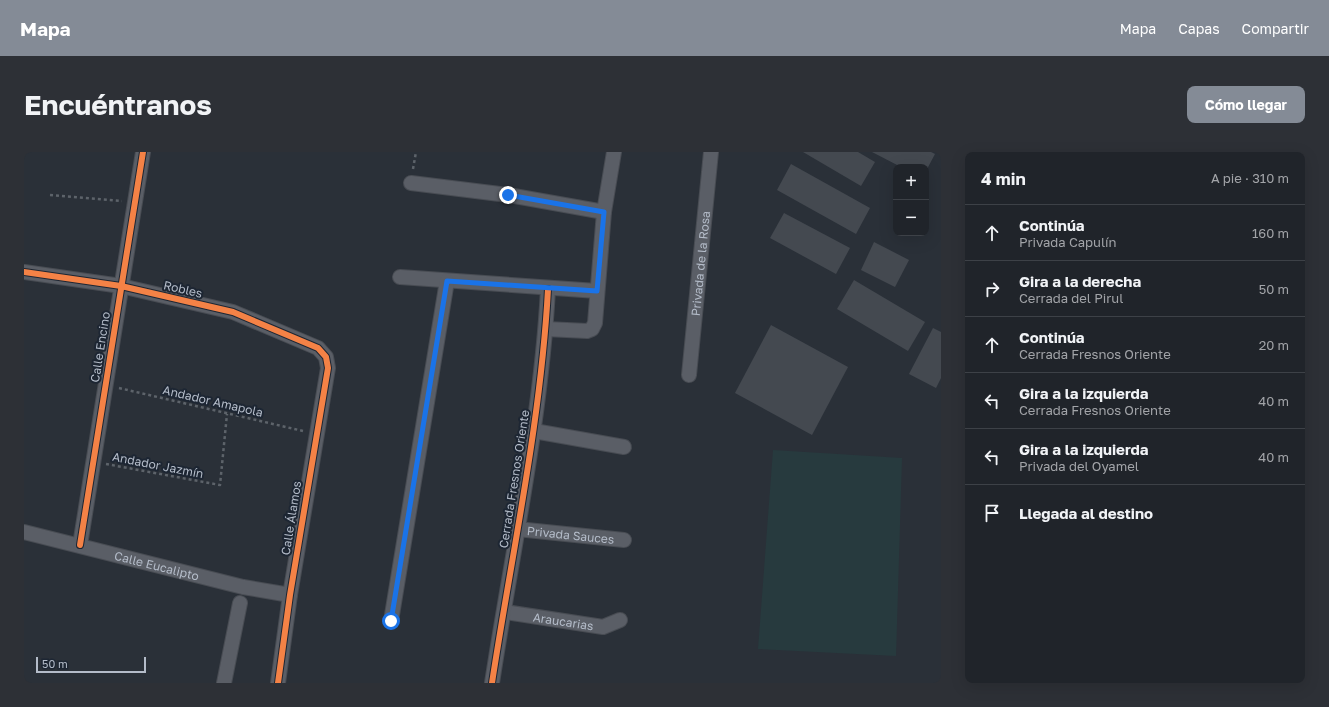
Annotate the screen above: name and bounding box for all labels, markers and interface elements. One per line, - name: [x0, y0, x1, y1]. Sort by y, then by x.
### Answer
- text: Mapa: [20, 17, 71, 40]
- text: Mapa: [1120, 20, 1156, 37]
- text: Capas: [1178, 20, 1220, 37]
- text: Compartir: [1242, 20, 1309, 37]
- button: Cómo llegar: [1187, 86, 1305, 123]
- text: Encuéntranos: [24, 88, 212, 121]
- map controls: [893, 164, 929, 236]
- button: +: [893, 164, 929, 200]
- text: 4 min: [981, 168, 1026, 189]
- text: A pie · 310 m: [1211, 170, 1289, 186]
- route end: [499, 186, 517, 204]
- button: −: [893, 200, 929, 236]
- street label: Privada de la Rosa: [687, 210, 713, 317]
- text: Continúa: [1019, 216, 1085, 234]
- icon: ahead: [981, 222, 1003, 244]
- text: 160 m: [1252, 225, 1289, 241]
- text: Privada Capulín: [1019, 234, 1117, 250]
- text: Gira a la derecha: [1019, 272, 1141, 290]
- street label: Robles: [162, 277, 204, 301]
- icon: right: [981, 278, 1003, 300]
- text: 50 m: [1259, 281, 1289, 297]
- text: Cerrada del Pirul: [1019, 290, 1123, 306]
- street label: Calle Encino: [87, 311, 113, 383]
- text: Continúa: [1019, 328, 1085, 346]
- icon: ahead: [981, 334, 1003, 356]
- text: 20 m: [1259, 337, 1289, 353]
- text: Cerrada Fresnos Oriente: [1019, 346, 1171, 362]
- street label: Andador Amapola: [161, 382, 265, 420]
- text: Gira a la izquierda: [1019, 384, 1149, 402]
- icon: left: [981, 390, 1003, 412]
- text: 40 m: [1258, 393, 1289, 409]
- text: Cerrada Fresnos Oriente: [1019, 402, 1171, 418]
- street label: Cerrada Fresnos Oriente: [496, 409, 532, 549]
- text: Gira a la izquierda: [1019, 440, 1149, 458]
- icon: left: [981, 446, 1003, 468]
- street label: Andador Jazmín: [111, 449, 205, 481]
- text: 40 m: [1258, 449, 1289, 465]
- text: Privada del Oyamel: [1019, 458, 1139, 474]
- street label: Calle Álamos: [278, 480, 304, 556]
- icon: arrive: [981, 502, 1003, 524]
- text: Llegada al destino: [1019, 504, 1153, 522]
- street label: Privada Sauces: [526, 523, 615, 546]
- street label: Calle Eucalipto: [113, 548, 201, 583]
- street label: Araucarias: [532, 609, 595, 633]
- route start: [382, 612, 400, 630]
- scale bar: [36, 655, 146, 674]
- text: 50 m: [42, 657, 68, 670]

